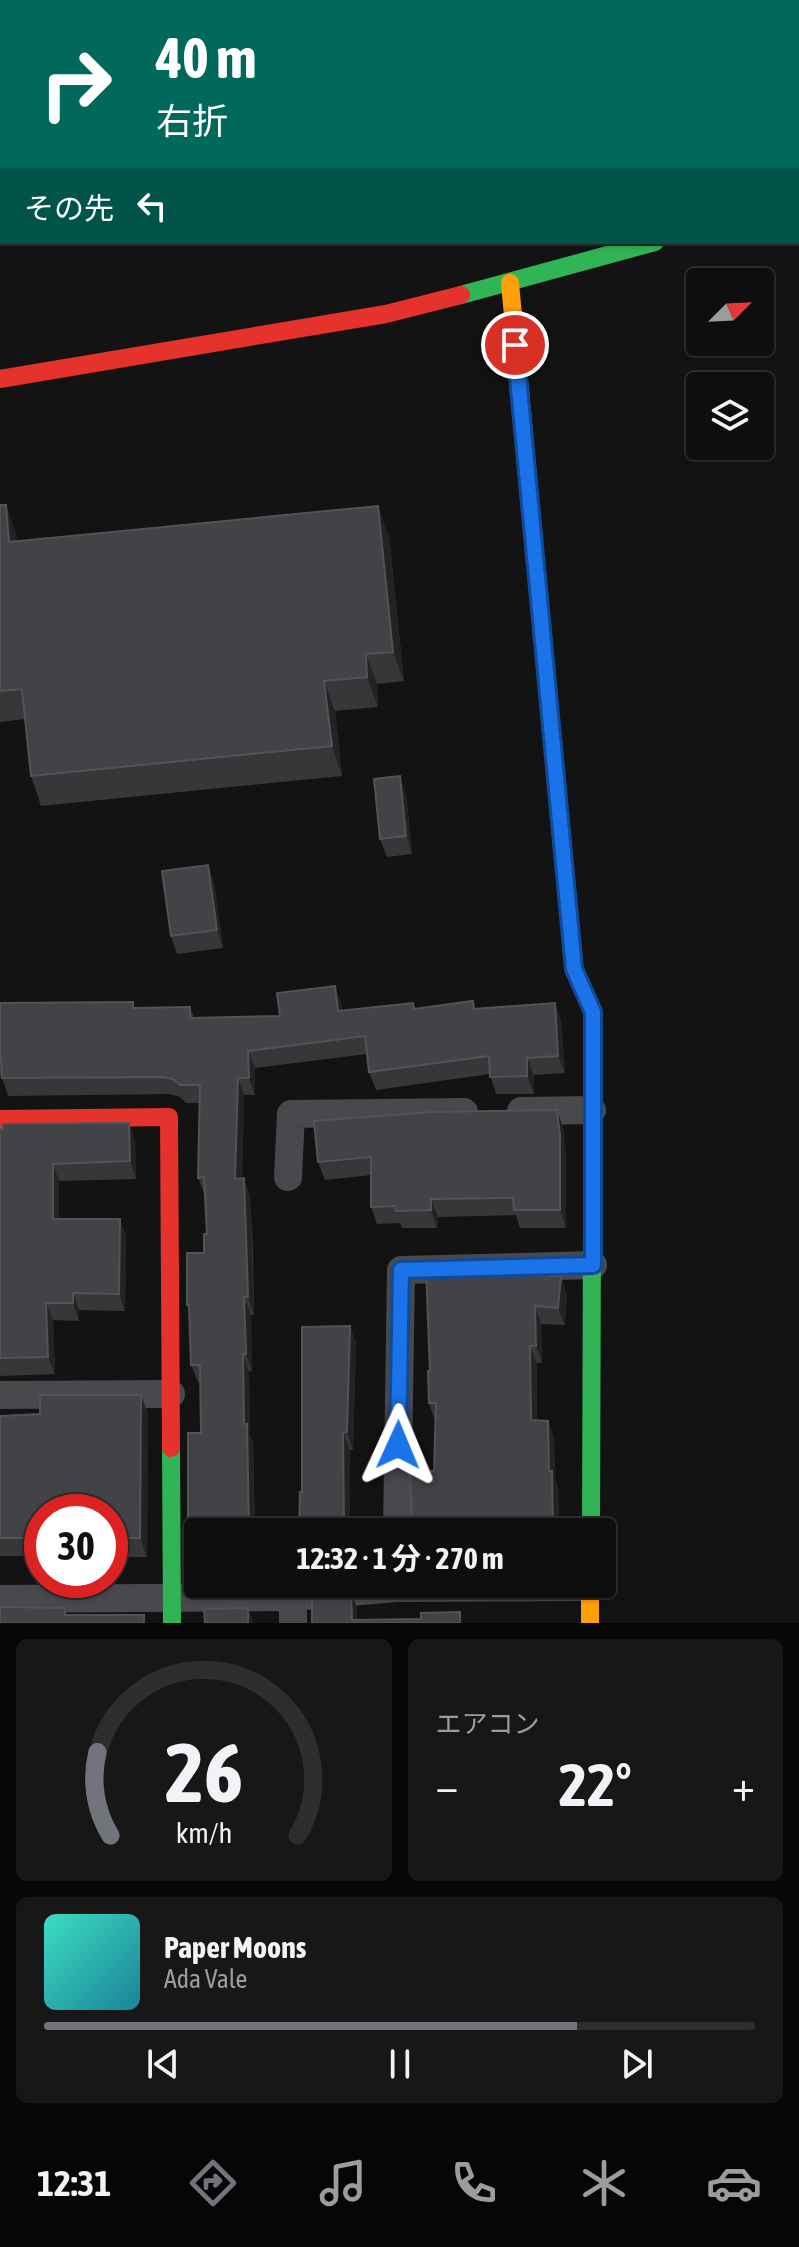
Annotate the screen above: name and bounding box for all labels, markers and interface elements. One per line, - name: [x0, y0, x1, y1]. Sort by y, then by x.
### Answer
- text: 40 m: [156, 26, 257, 90]
- icon: right: [24, 32, 128, 136]
- text: 右折: [156, 100, 228, 142]
- icon: left: [130, 184, 174, 228]
- text: その先: [24, 191, 114, 225]
- north arrow: [686, 268, 774, 356]
- map controls: [686, 268, 774, 460]
- pin: [481, 311, 549, 379]
- icon: arrive: [493, 323, 537, 367]
- button: layers: [686, 372, 774, 460]
- position arrow: [356, 1403, 440, 1487]
- speed limit sign: 30: [24, 1494, 128, 1598]
- text: 12:32 · 1 分 · 270 m: [296, 1541, 504, 1575]
- text: エアコン: [436, 1709, 540, 1739]
- text: 26: [165, 1724, 243, 1820]
- text: 22°: [559, 1750, 632, 1819]
- text: −: [436, 1760, 458, 1810]
- text: +: [732, 1760, 755, 1810]
- text: km/h: [175, 1816, 232, 1849]
- text: Paper Moons: [164, 1930, 306, 1964]
- text: Ada Vale: [164, 1964, 247, 1994]
- icon: previous: [141, 2042, 185, 2086]
- icon: pause: [378, 2042, 422, 2086]
- icon: next: [615, 2042, 659, 2086]
- icon: directions: [185, 2155, 241, 2211]
- icon: music: [315, 2155, 371, 2211]
- icon: phone: [446, 2155, 502, 2211]
- icon: climate: [576, 2155, 632, 2211]
- icon: car: [706, 2155, 762, 2211]
- text: 12:31: [37, 2162, 111, 2204]

